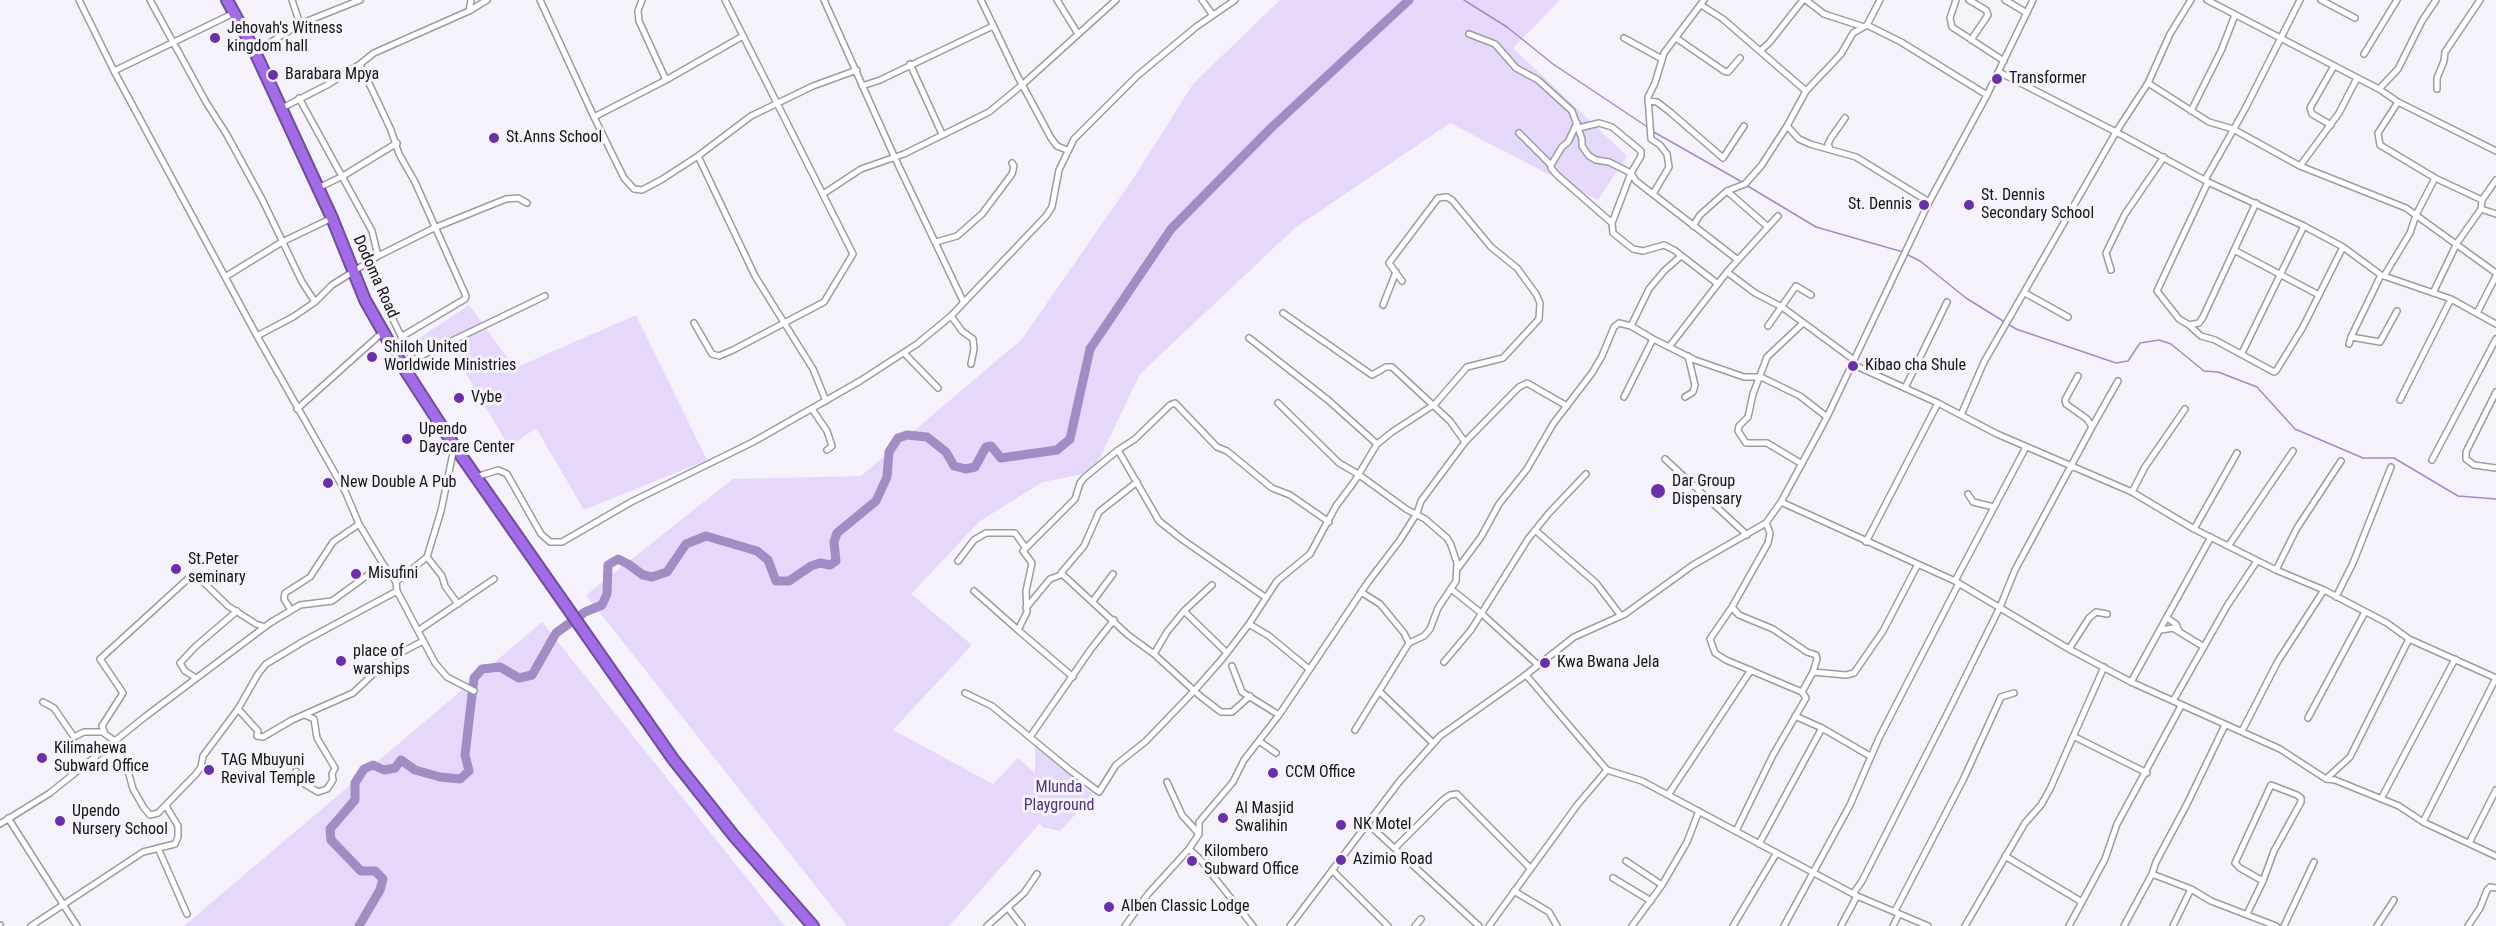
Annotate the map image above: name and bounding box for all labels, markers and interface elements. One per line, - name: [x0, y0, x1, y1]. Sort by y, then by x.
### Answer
- place label: Jehovah's Witness kingdom hall: [227, 19, 343, 57]
- marker: Jehovah's Witness kingdom hall: [208, 31, 222, 45]
- place label: Barabara Mpya: [285, 65, 379, 85]
- marker: Barabara Mpya: [266, 68, 280, 82]
- place label: Transformer: [2009, 69, 2086, 89]
- marker: Transformer: [1990, 72, 2004, 86]
- place label: St.Anns School: [506, 128, 602, 148]
- marker: St.Anns School: [487, 131, 501, 145]
- place label: St. Dennis Secondary School: [1981, 186, 2094, 224]
- place label: St. Dennis: [1848, 195, 1912, 215]
- marker: St. Dennis: [1917, 198, 1931, 212]
- marker: St. Dennis Secondary School: [1962, 198, 1976, 212]
- street label: Dodoma Road: [348, 233, 402, 321]
- place label: Shiloh United Worldwide Ministries: [384, 338, 516, 376]
- marker: Shiloh United Worldwide Ministries: [365, 350, 379, 364]
- place label: Kibao cha Shule: [1865, 356, 1966, 376]
- marker: Kibao cha Shule: [1846, 359, 1860, 373]
- place label: Vybe: [471, 388, 502, 408]
- marker: Vybe: [452, 391, 466, 405]
- place label: Upendo Daycare Center: [419, 420, 515, 458]
- marker: Upendo Daycare Center: [400, 432, 414, 446]
- place label: Dar Group Dispensary: [1672, 472, 1742, 510]
- place label: New Double A Pub: [340, 473, 457, 493]
- marker: New Double A Pub: [321, 476, 335, 490]
- marker: Dar Group Dispensary: [1649, 482, 1667, 500]
- place label: St.Peter seminary: [188, 550, 246, 588]
- marker: St.Peter seminary: [169, 562, 183, 576]
- place label: Misufini: [368, 564, 418, 584]
- marker: Misufini: [349, 567, 363, 581]
- place label: place of warships: [353, 642, 410, 680]
- place label: Kwa Bwana Jela: [1557, 653, 1659, 673]
- marker: place of warships: [334, 654, 348, 668]
- marker: Kwa Bwana Jela: [1538, 656, 1552, 670]
- place label: Kilimahewa Subward Office: [54, 739, 149, 777]
- marker: Kilimahewa Subward Office: [35, 751, 49, 765]
- place label: TAG Mbuyuni Revival Temple: [221, 751, 315, 789]
- marker: TAG Mbuyuni Revival Temple: [202, 763, 216, 777]
- place label: CCM Office: [1285, 763, 1355, 783]
- marker: CCM Office: [1266, 766, 1280, 780]
- park label: Mlunda Playground: [1024, 778, 1094, 816]
- place label: Al Masjid Swalihin: [1235, 799, 1294, 837]
- place label: Upendo Nursery School: [72, 802, 168, 840]
- marker: Al Masjid Swalihin: [1216, 811, 1230, 825]
- marker: Upendo Nursery School: [53, 814, 67, 828]
- place label: NK Motel: [1353, 815, 1411, 835]
- marker: NK Motel: [1334, 818, 1348, 832]
- place label: Kilombero Subward Office: [1204, 842, 1299, 880]
- place label: Azimio Road: [1353, 850, 1433, 870]
- marker: Azimio Road: [1334, 853, 1348, 867]
- marker: Kilombero Subward Office: [1185, 854, 1199, 868]
- place label: Alben Classic Lodge: [1121, 897, 1249, 917]
- marker: Alben Classic Lodge: [1102, 900, 1116, 914]

